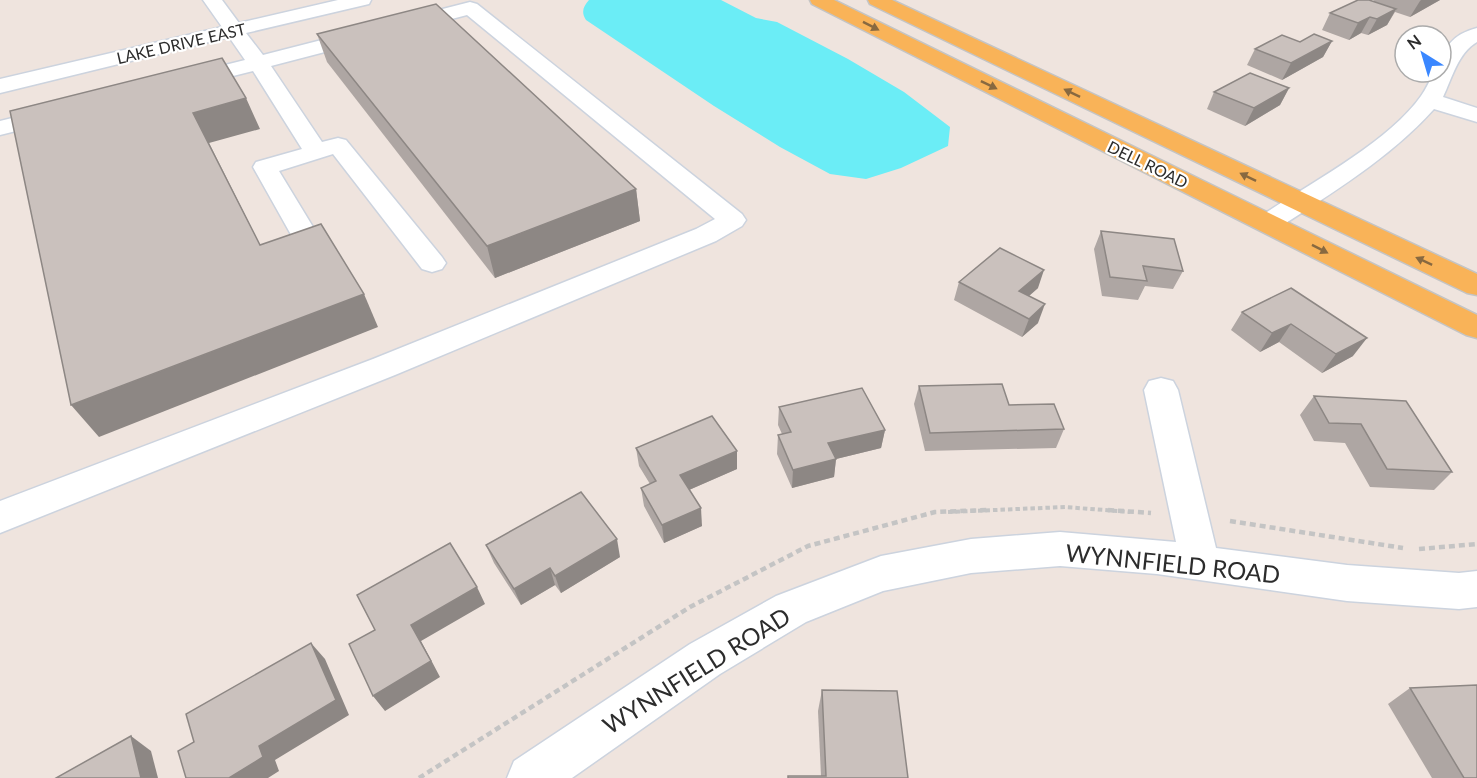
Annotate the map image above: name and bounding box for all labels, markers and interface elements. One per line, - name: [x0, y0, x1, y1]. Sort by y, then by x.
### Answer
- street label: LAKE DRIVE EAST: [115, 19, 248, 67]
- one-way arrow: [863, 21, 880, 31]
- north arrow: [1393, 24, 1453, 84]
- text: N: [1403, 30, 1424, 53]
- one-way arrow: [980, 80, 997, 89]
- one-way arrow: [1064, 89, 1081, 98]
- street label: DELL ROAD: [1105, 136, 1191, 192]
- one-way arrow: [1240, 173, 1257, 182]
- one-way arrow: [1311, 244, 1329, 254]
- one-way arrow: [1416, 257, 1433, 266]
- street label: WYNNFIELD ROAD: [1064, 537, 1282, 589]
- street label: WYNNFIELD ROAD: [597, 601, 795, 739]

